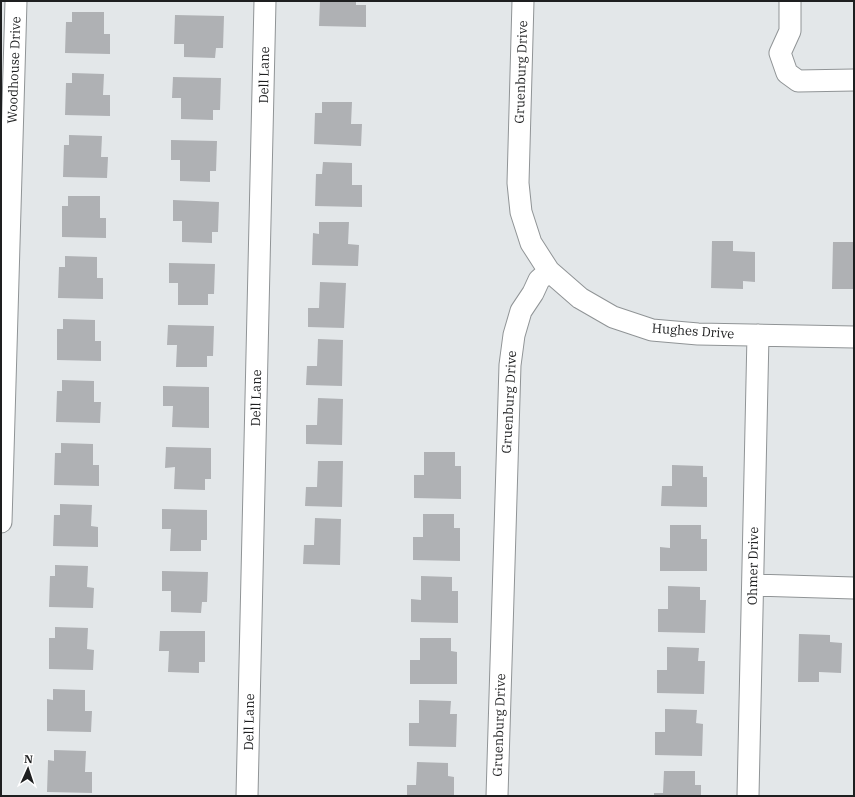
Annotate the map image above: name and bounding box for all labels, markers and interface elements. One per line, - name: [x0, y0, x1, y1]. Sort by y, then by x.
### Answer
- street label: Woodhouse Drive: [4, 16, 24, 124]
- street label: Gruenburg Drive: [511, 20, 531, 124]
- street label: Dell Lane: [255, 46, 273, 104]
- street label: Hughes Drive: [651, 320, 735, 342]
- street label: Gruenburg Drive: [498, 350, 520, 454]
- street label: Dell Lane: [247, 369, 265, 427]
- street label: Ohmer Drive: [744, 527, 762, 605]
- street label: Gruenburg Drive: [489, 673, 509, 777]
- street label: Dell Lane: [240, 693, 258, 751]
- north arrow: [8, 749, 48, 789]
- text: N: [24, 752, 34, 766]

